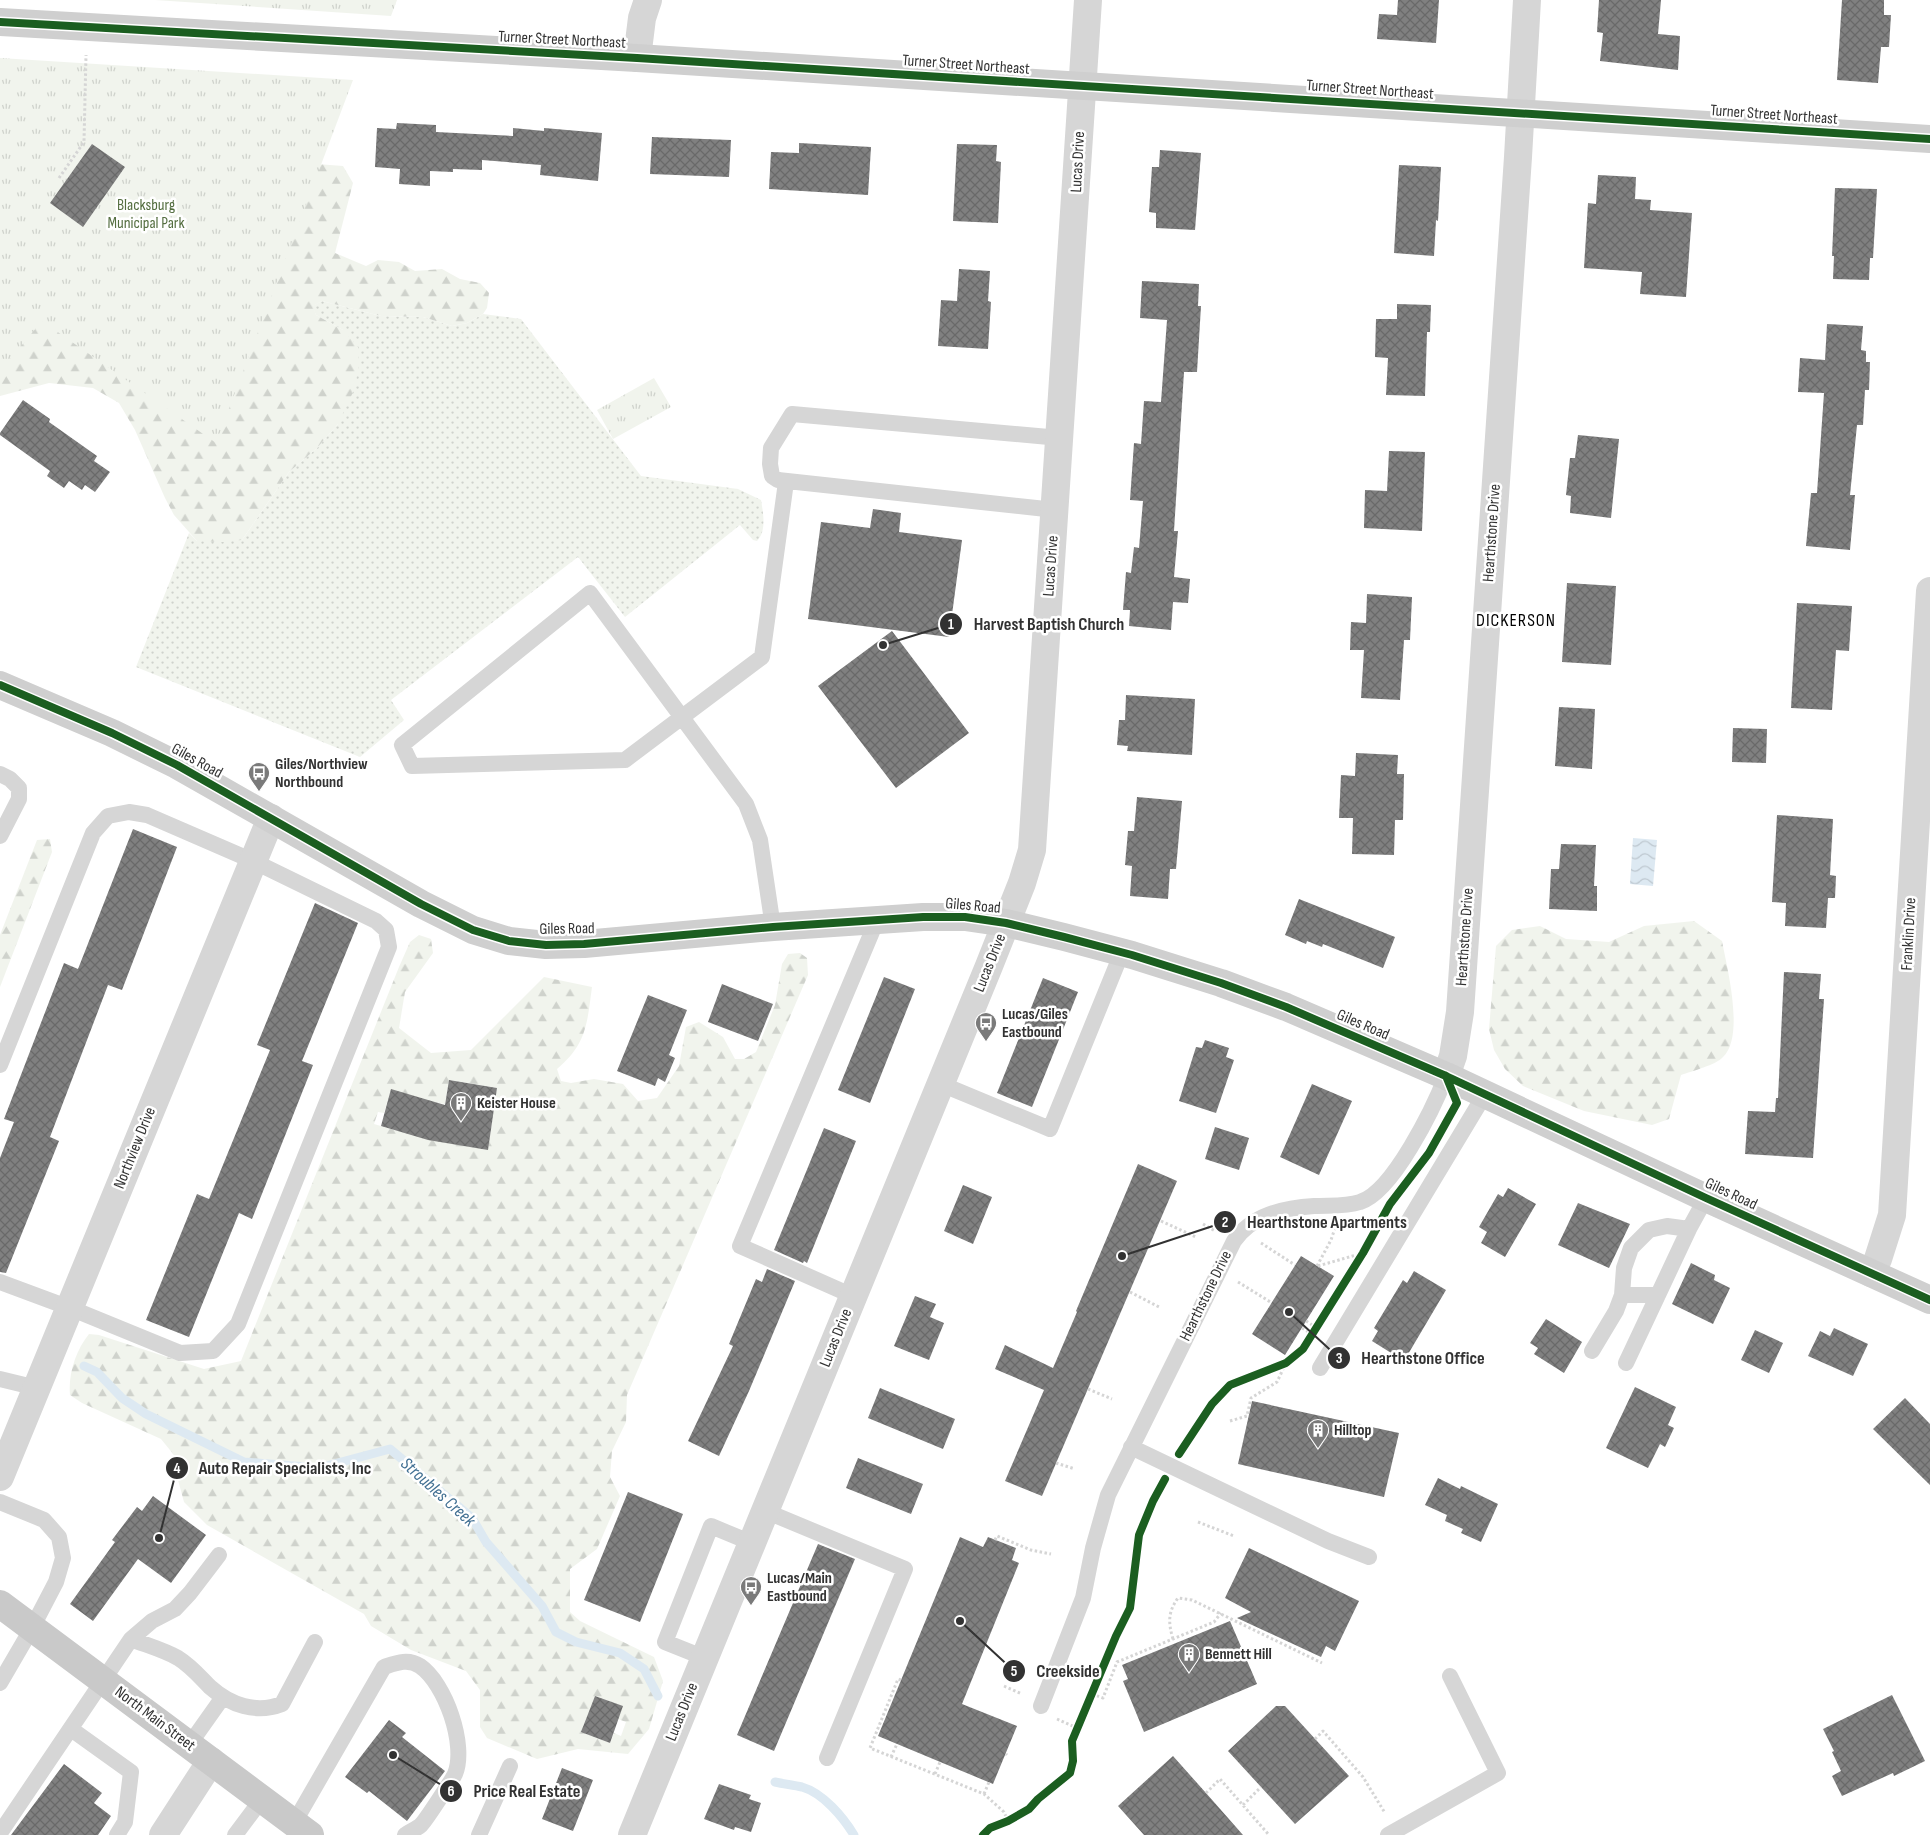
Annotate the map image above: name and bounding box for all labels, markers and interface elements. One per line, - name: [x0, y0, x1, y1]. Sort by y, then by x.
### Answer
- street label: Turner Street Northeast: [498, 27, 626, 53]
- street label: Turner Street Northeast: [902, 51, 1031, 79]
- street label: Turner Street Northeast: [1306, 76, 1435, 104]
- street label: Turner Street Northeast: [1710, 101, 1839, 129]
- street label: Lucas Drive: [1067, 131, 1089, 193]
- park label: Blacksburg Municipal Park: [107, 196, 185, 233]
- street label: Hearthstone Drive: [1479, 483, 1505, 583]
- street label: Lucas Drive: [1039, 535, 1063, 597]
- callout: Harvest Baptish Church: [939, 607, 1134, 640]
- district label: DICKERSON: [1476, 610, 1556, 631]
- text: Harvest Baptish Church: [974, 614, 1124, 635]
- text: 1: [948, 615, 954, 634]
- street label: Giles Road: [168, 739, 226, 783]
- place label: Giles/Northview Northbound: [275, 755, 368, 792]
- bus stop icon: Giles/Northview Northbound: [247, 761, 271, 792]
- street label: Hearthstone Drive: [1452, 887, 1478, 987]
- street label: Giles Road: [945, 894, 1001, 918]
- street label: Franklin Drive: [1898, 897, 1920, 971]
- street label: Giles Road: [539, 919, 595, 939]
- street label: Lucas Drive: [970, 931, 1010, 995]
- place label: Lucas/Giles Eastbound: [1002, 1005, 1068, 1042]
- street label: Giles Road: [1334, 1005, 1392, 1045]
- bus stop icon: Lucas/Giles Eastbound: [974, 1011, 998, 1042]
- building icon: Keister House: [449, 1091, 473, 1122]
- place label: Keister House: [477, 1094, 556, 1113]
- street label: Northview Drive: [110, 1104, 160, 1192]
- street label: Giles Road: [1702, 1174, 1760, 1214]
- callout: Hearthstone Apartments: [1212, 1205, 1417, 1238]
- text: Hearthstone Apartments: [1247, 1212, 1407, 1233]
- text: 2: [1222, 1213, 1228, 1232]
- street label: Hearthstone Drive: [1176, 1248, 1236, 1344]
- street label: Lucas Drive: [816, 1306, 856, 1370]
- callout: Hearthstone Office: [1326, 1341, 1495, 1374]
- text: Hearthstone Office: [1361, 1348, 1485, 1369]
- text: 3: [1336, 1349, 1343, 1368]
- building icon: Hilltop: [1306, 1418, 1330, 1449]
- place label: Hilltop: [1334, 1421, 1371, 1440]
- callout: Auto Repair Specialists, Inc: [164, 1451, 382, 1484]
- water label: Stroubles Creek: [396, 1453, 481, 1532]
- text: Auto Repair Specialists, Inc: [198, 1458, 371, 1479]
- text: 4: [174, 1459, 181, 1478]
- place label: Lucas/Main Eastbound: [767, 1569, 832, 1606]
- bus stop icon: Lucas/Main Eastbound: [739, 1575, 763, 1606]
- building icon: Bennett Hill: [1177, 1642, 1201, 1673]
- place label: Bennett Hill: [1205, 1645, 1272, 1664]
- callout: Creekside: [1001, 1654, 1109, 1687]
- text: Creekside: [1036, 1661, 1100, 1682]
- text: 5: [1011, 1662, 1018, 1681]
- street label: Lucas Drive: [662, 1680, 702, 1744]
- street label: North Main Street: [111, 1683, 199, 1755]
- callout: Price Real Estate: [439, 1775, 591, 1808]
- text: Price Real Estate: [473, 1781, 581, 1802]
- text: 6: [447, 1782, 455, 1801]

